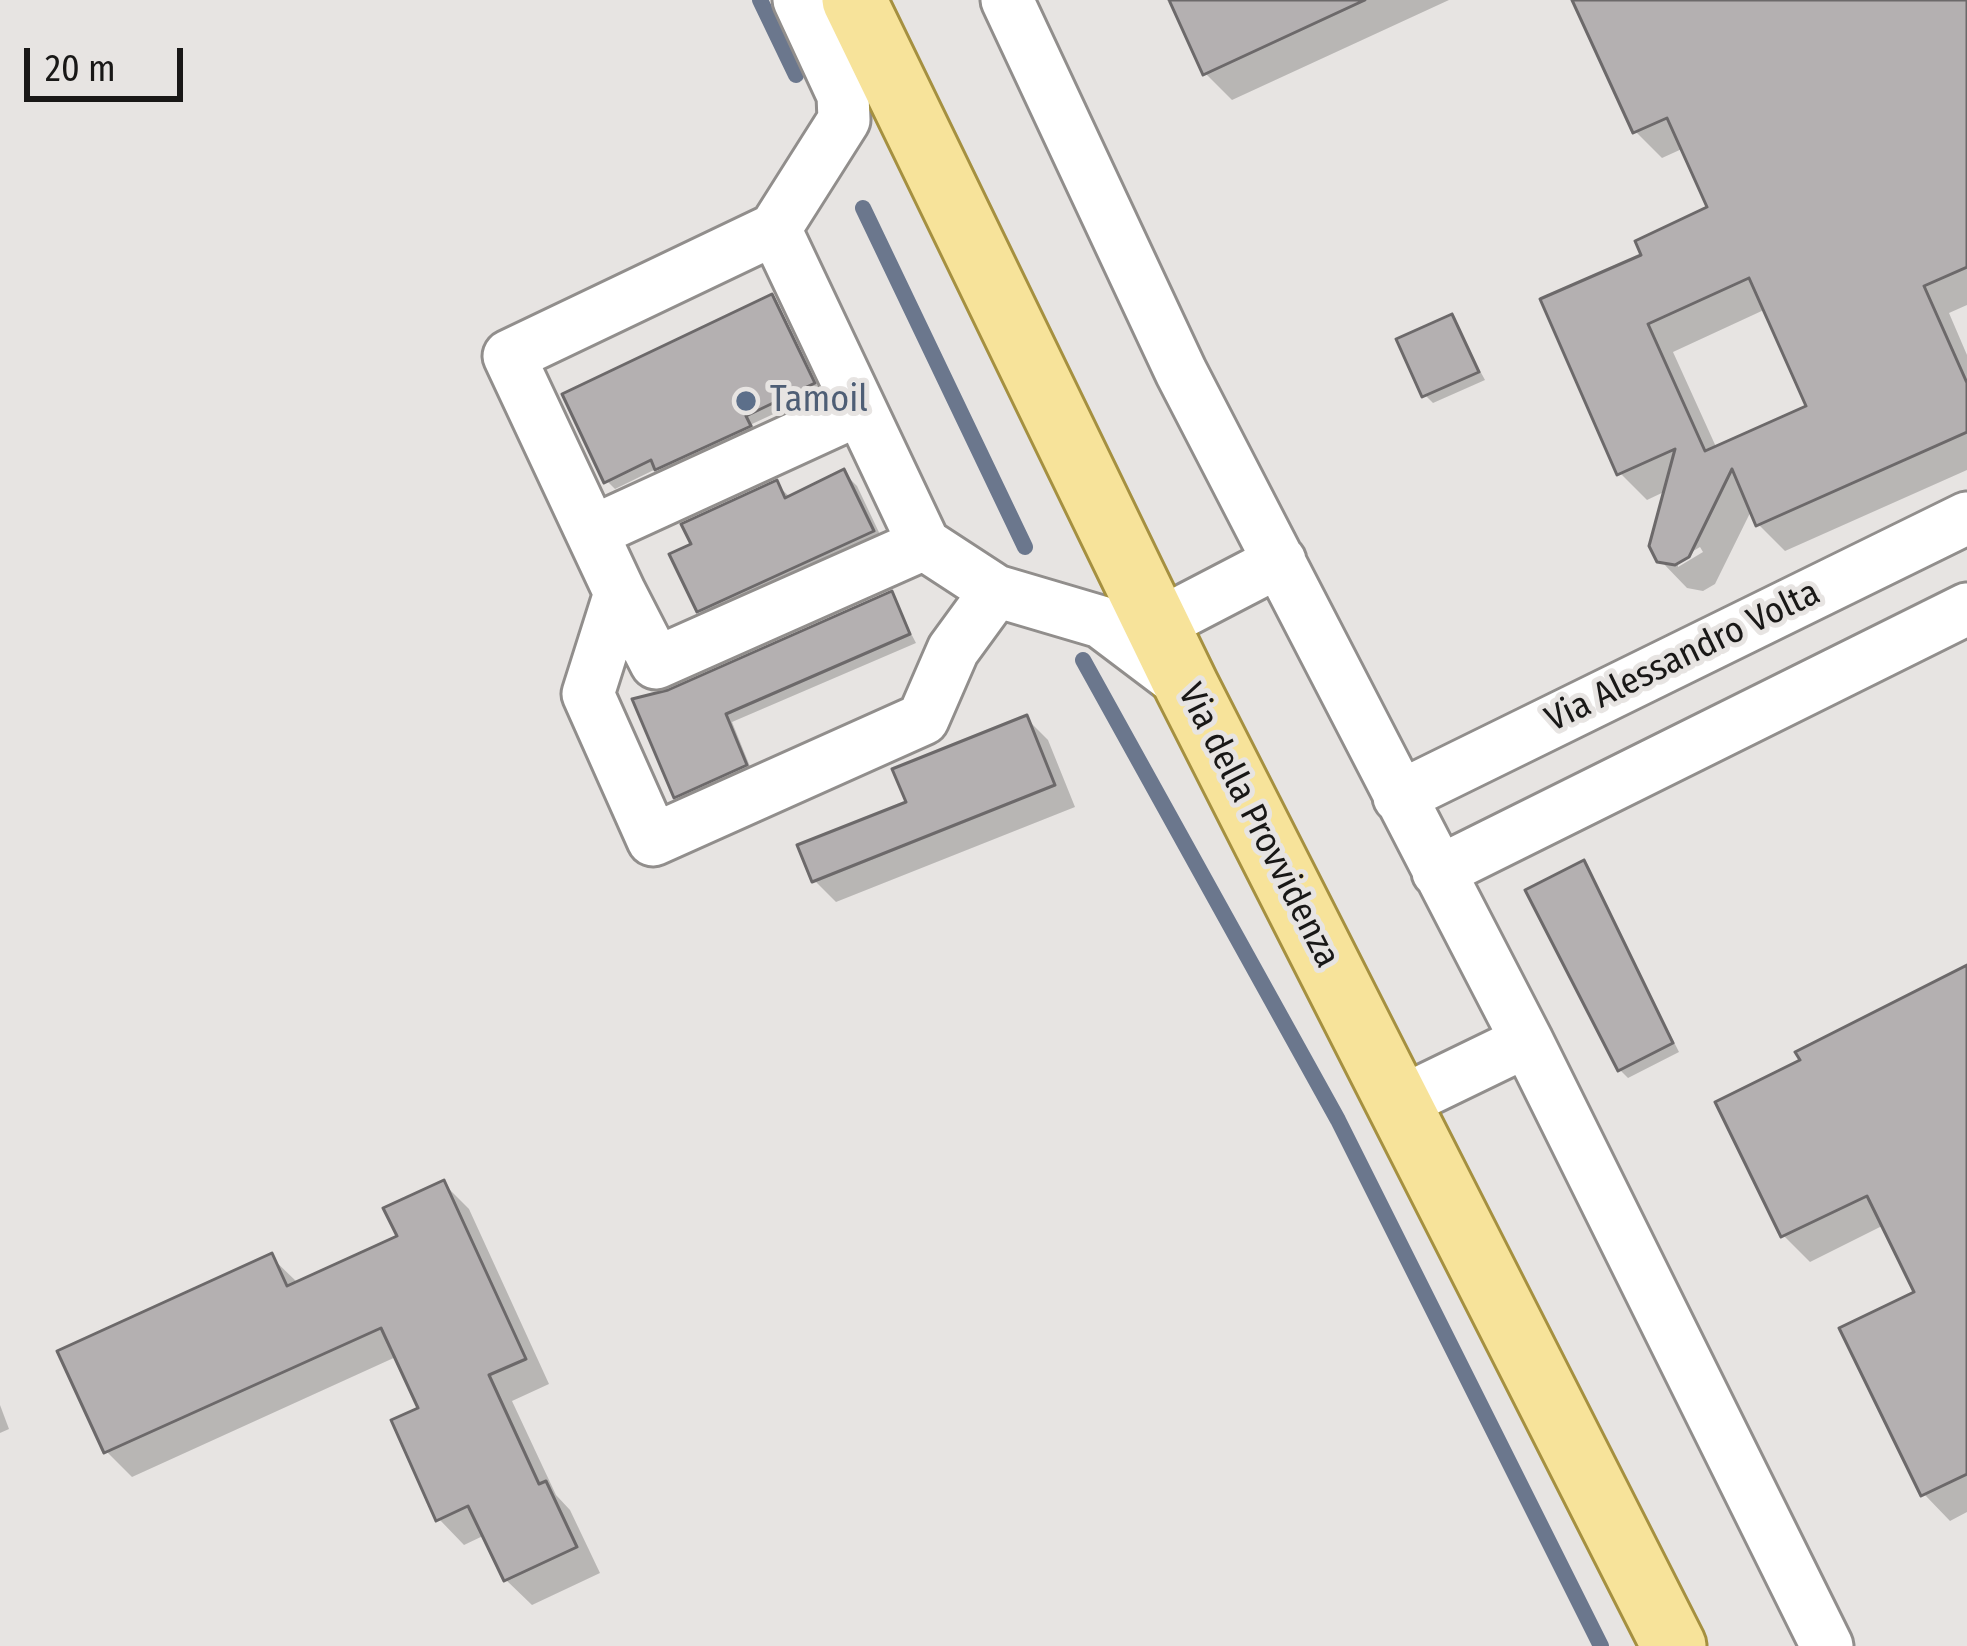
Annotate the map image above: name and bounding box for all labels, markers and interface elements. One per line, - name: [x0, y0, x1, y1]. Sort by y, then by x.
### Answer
- scale bar: [30, 24, 189, 98]
- text: 20 m: [45, 47, 116, 91]
- place label: Tamoil: [770, 379, 868, 423]
- marker: Tamoil: [733, 388, 759, 414]
- street label: Via Alessandro Volta: [1539, 572, 1827, 742]
- street label: Via della Provvidenza: [1168, 677, 1348, 975]

